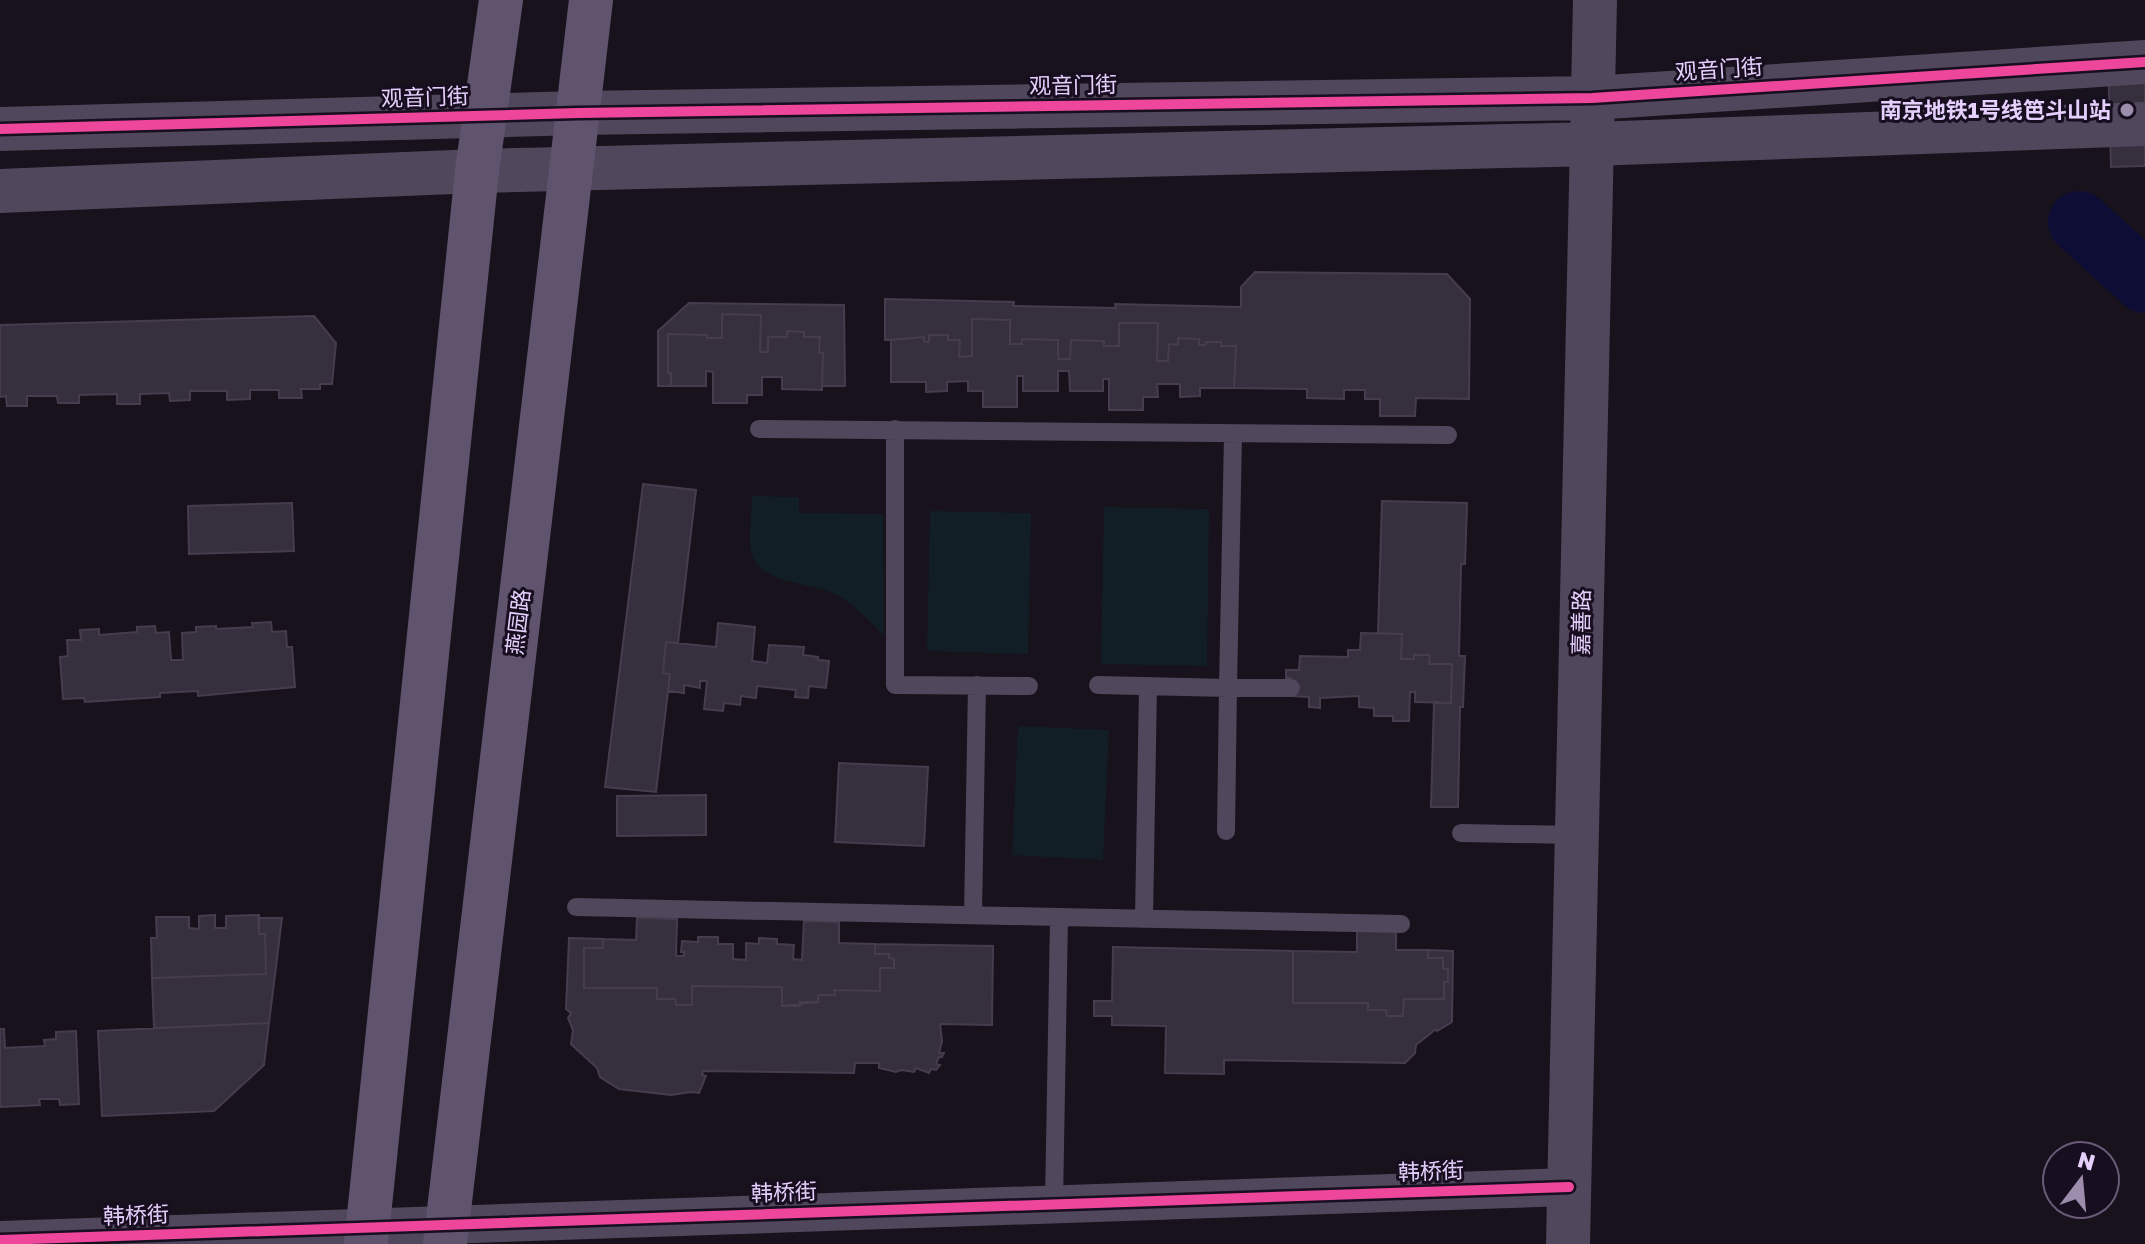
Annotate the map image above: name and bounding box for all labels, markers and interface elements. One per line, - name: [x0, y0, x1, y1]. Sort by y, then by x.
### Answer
- street label: 观音门街: [1674, 52, 1764, 85]
- street label: 观音门街: [1029, 70, 1117, 99]
- street label: 观音门街: [381, 81, 469, 112]
- place label: 南京地铁1号线笆斗山站: [1880, 96, 2111, 123]
- marker: 南京地铁1号线笆斗山站: [2118, 101, 2136, 119]
- street label: 燕园路: [500, 588, 535, 656]
- street label: 嘉善路: [1566, 589, 1595, 655]
- north arrow: [2041, 1140, 2121, 1220]
- text: N: [2075, 1145, 2098, 1176]
- street label: 韩桥街: [1398, 1156, 1464, 1185]
- street label: 韩桥街: [751, 1177, 817, 1206]
- street label: 韩桥街: [103, 1200, 169, 1229]

